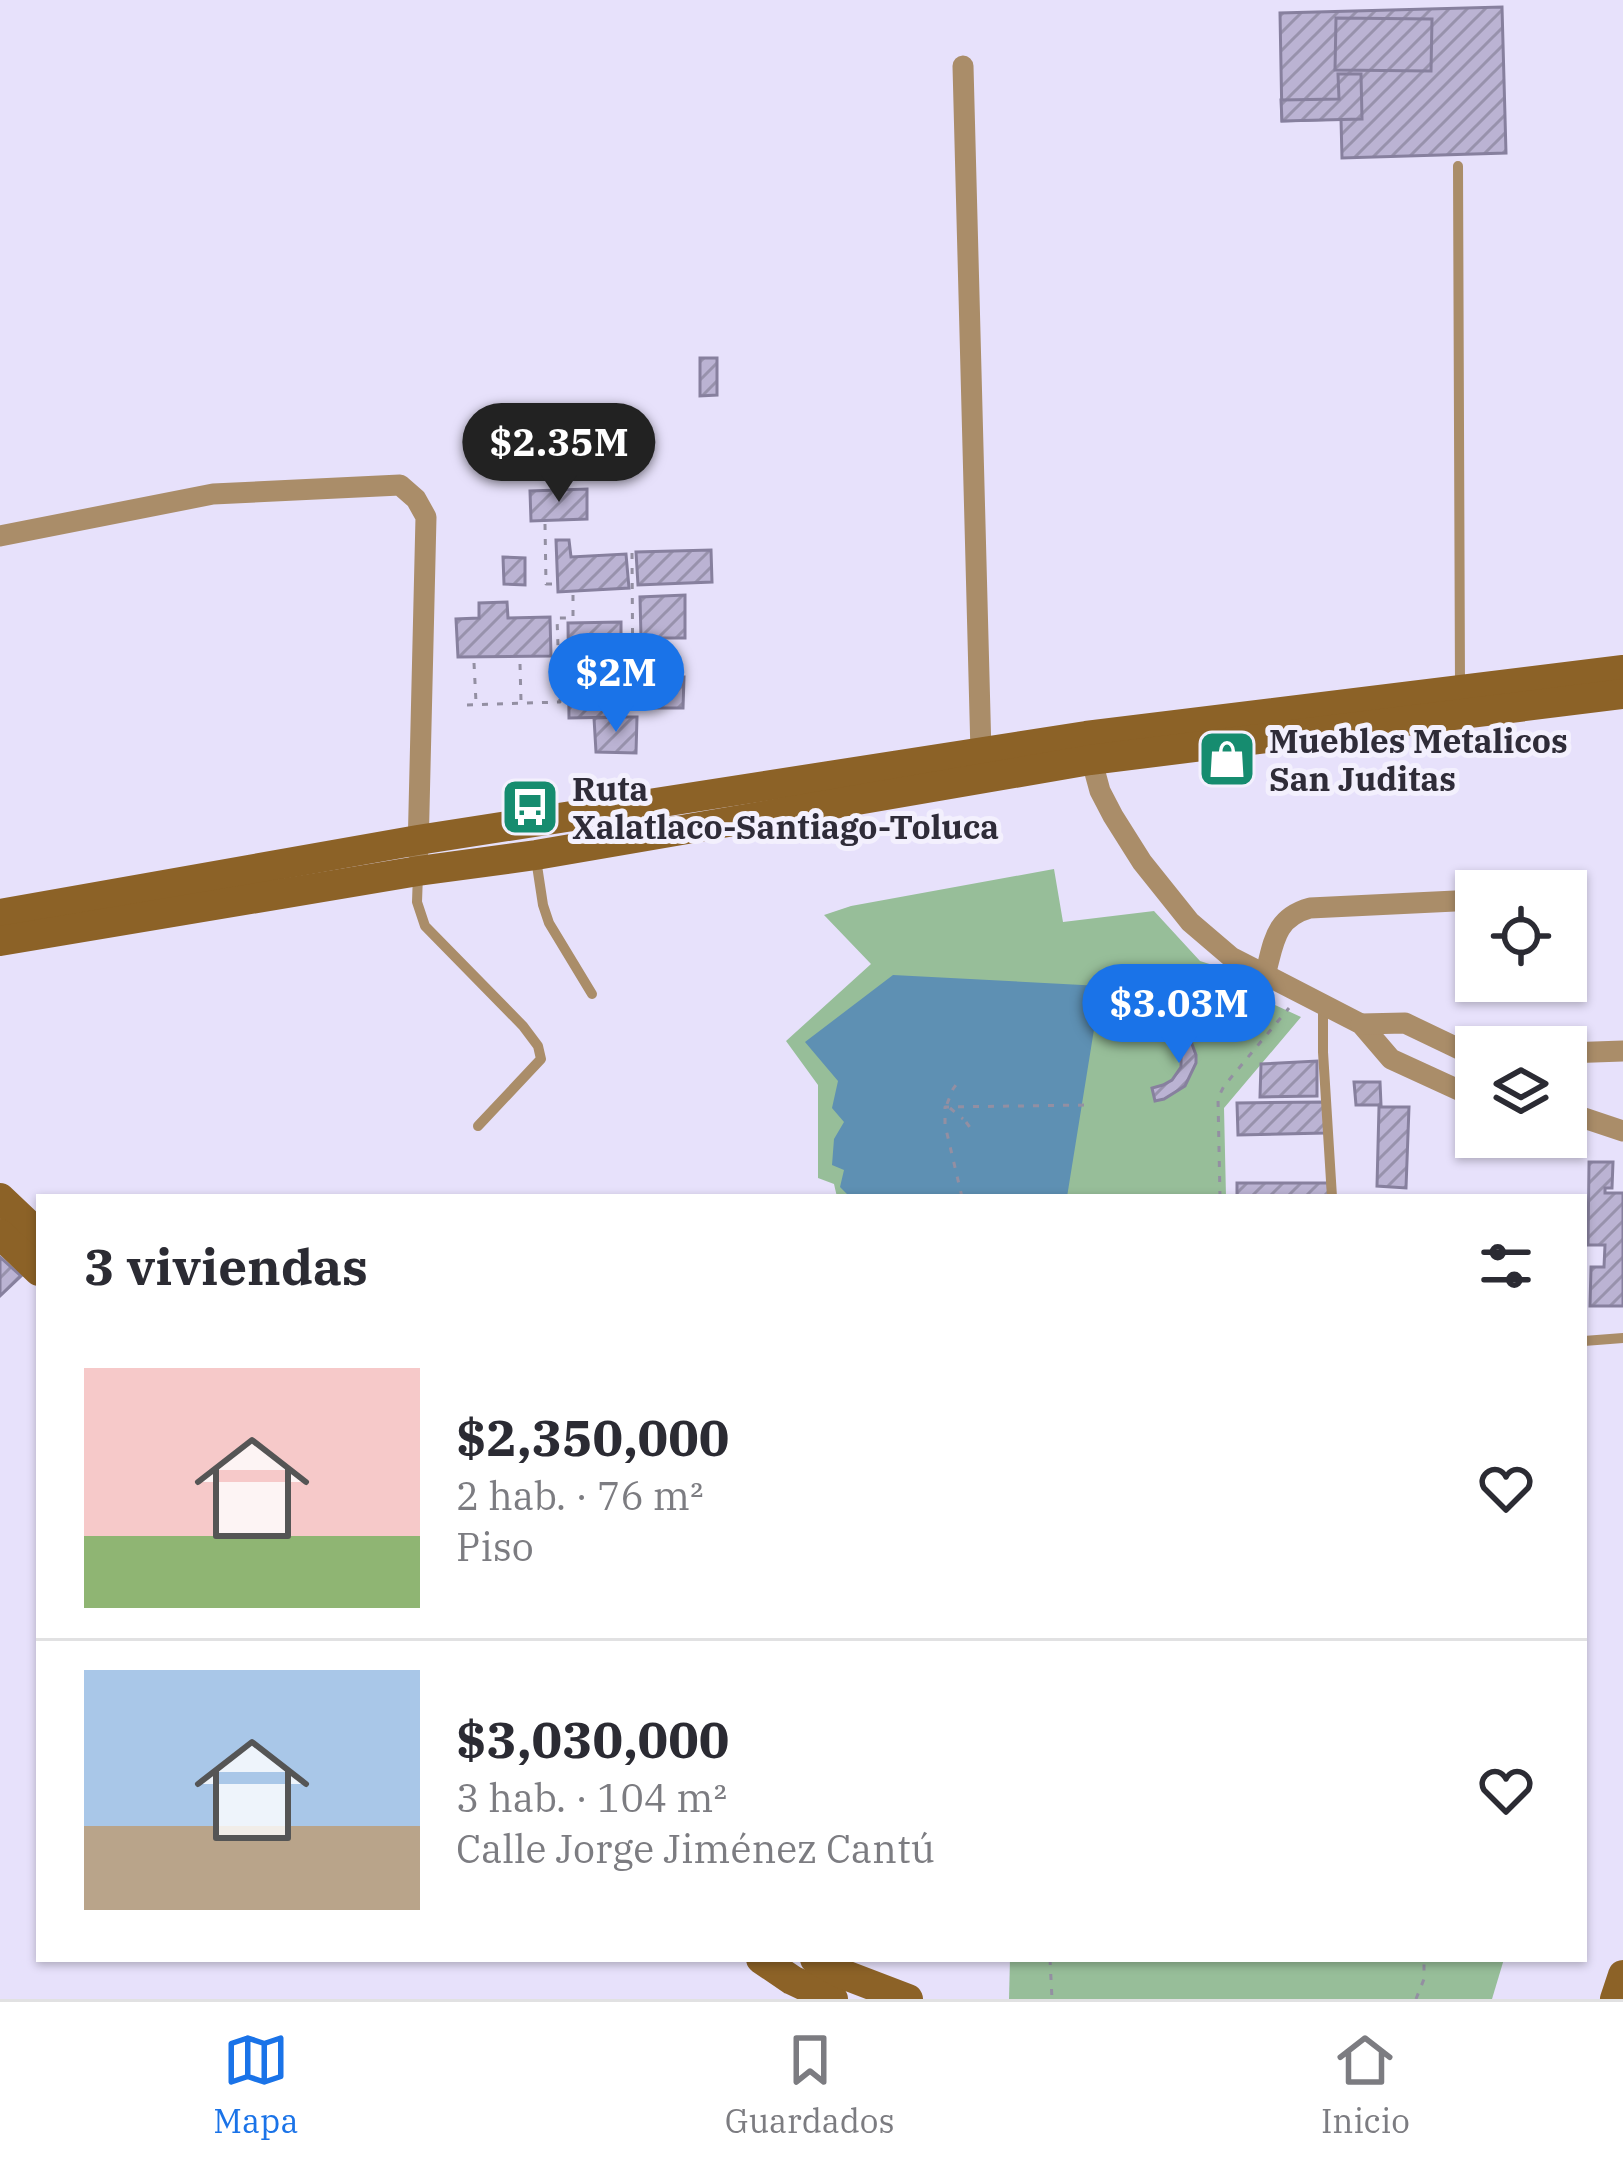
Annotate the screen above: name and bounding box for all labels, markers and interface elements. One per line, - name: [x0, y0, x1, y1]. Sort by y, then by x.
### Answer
- pin: $2.35M: [461, 403, 657, 505]
- text: $2.35M: [489, 416, 629, 467]
- pin: $2M: [558, 633, 674, 735]
- text: $2M: [575, 646, 657, 697]
- place label: Muebles Metalicos San Juditas: [1269, 719, 1568, 800]
- shop icon: Muebles Metalicos San Juditas: [1196, 728, 1258, 790]
- place label: Ruta Xalatlaco-Santiago-Toluca: [572, 767, 999, 848]
- bus stop icon: Ruta Xalatlaco-Santiago-Toluca: [499, 776, 561, 838]
- map controls: [1455, 870, 1587, 1158]
- button: locate: [1455, 870, 1587, 1002]
- pin: $3.03M: [1081, 964, 1277, 1066]
- text: $3.03M: [1109, 977, 1249, 1028]
- button: layers: [1455, 1026, 1587, 1158]
- text: 3 viviendas: [84, 1233, 368, 1299]
- icon: filters: [1473, 1233, 1539, 1299]
- text: $2,350,000: [456, 1404, 729, 1470]
- icon: home: [180, 1416, 324, 1560]
- icon: heart: [1473, 1455, 1539, 1521]
- text: 2 hab. · 76 m²: [456, 1470, 704, 1521]
- text: Piso: [456, 1521, 534, 1572]
- text: $3,030,000: [456, 1706, 729, 1772]
- icon: home: [180, 1718, 324, 1862]
- icon: heart: [1473, 1757, 1539, 1823]
- text: 3 hab. · 104 m²: [456, 1772, 727, 1823]
- text: Calle Jorge Jiménez Cantú: [456, 1823, 935, 1874]
- tab: Mapa: [213, 2027, 299, 2142]
- tab: Guardados: [725, 2027, 895, 2142]
- tab: Inicio: [1321, 2027, 1410, 2142]

